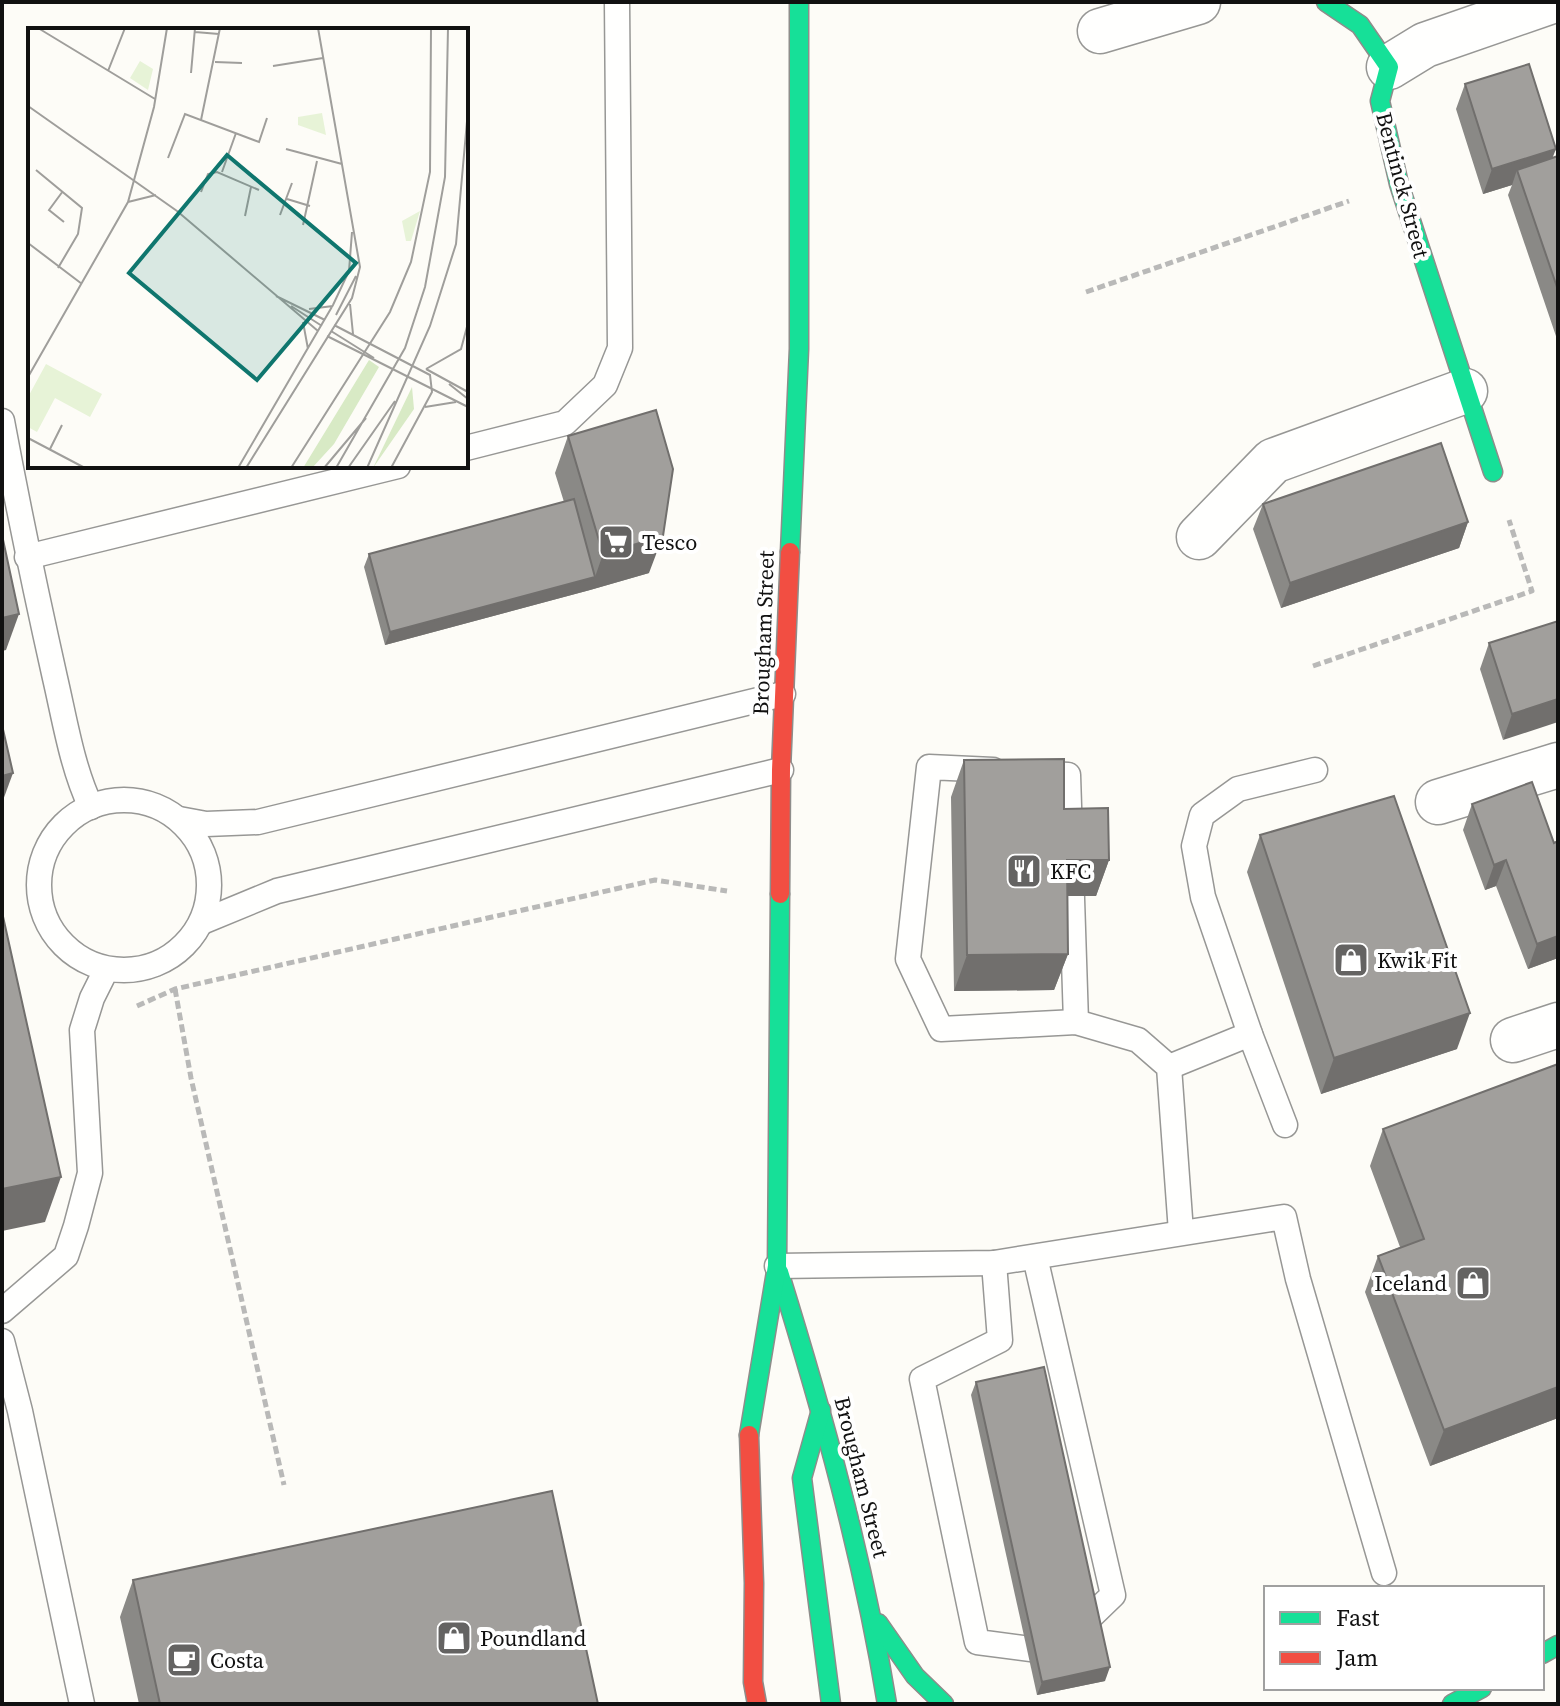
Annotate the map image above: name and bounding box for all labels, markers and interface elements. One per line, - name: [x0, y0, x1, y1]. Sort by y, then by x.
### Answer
- inset map: [28, 28, 468, 468]
- street label: Bentinck Street: [1369, 109, 1437, 262]
- supermarket icon: Tesco: [597, 523, 635, 561]
- place label: Tesco: [642, 527, 697, 557]
- street label: Brougham Street: [745, 549, 781, 716]
- restaurant icon: KFC: [1005, 852, 1043, 890]
- place label: KFC: [1050, 856, 1091, 886]
- shop icon: Kwik Fit: [1332, 941, 1370, 979]
- place label: Kwik Fit: [1377, 945, 1458, 975]
- shop icon: Iceland: [1454, 1264, 1492, 1302]
- place label: Iceland: [1374, 1268, 1448, 1298]
- street label: Brougham Street: [828, 1393, 897, 1561]
- legend: [1264, 1586, 1544, 1690]
- text: Fast: [1336, 1601, 1380, 1634]
- shop icon: Poundland: [435, 1619, 473, 1657]
- place label: Poundland: [480, 1623, 587, 1653]
- cafe icon: Costa: [165, 1641, 203, 1679]
- text: Jam: [1335, 1641, 1378, 1674]
- place label: Costa: [210, 1645, 265, 1675]

